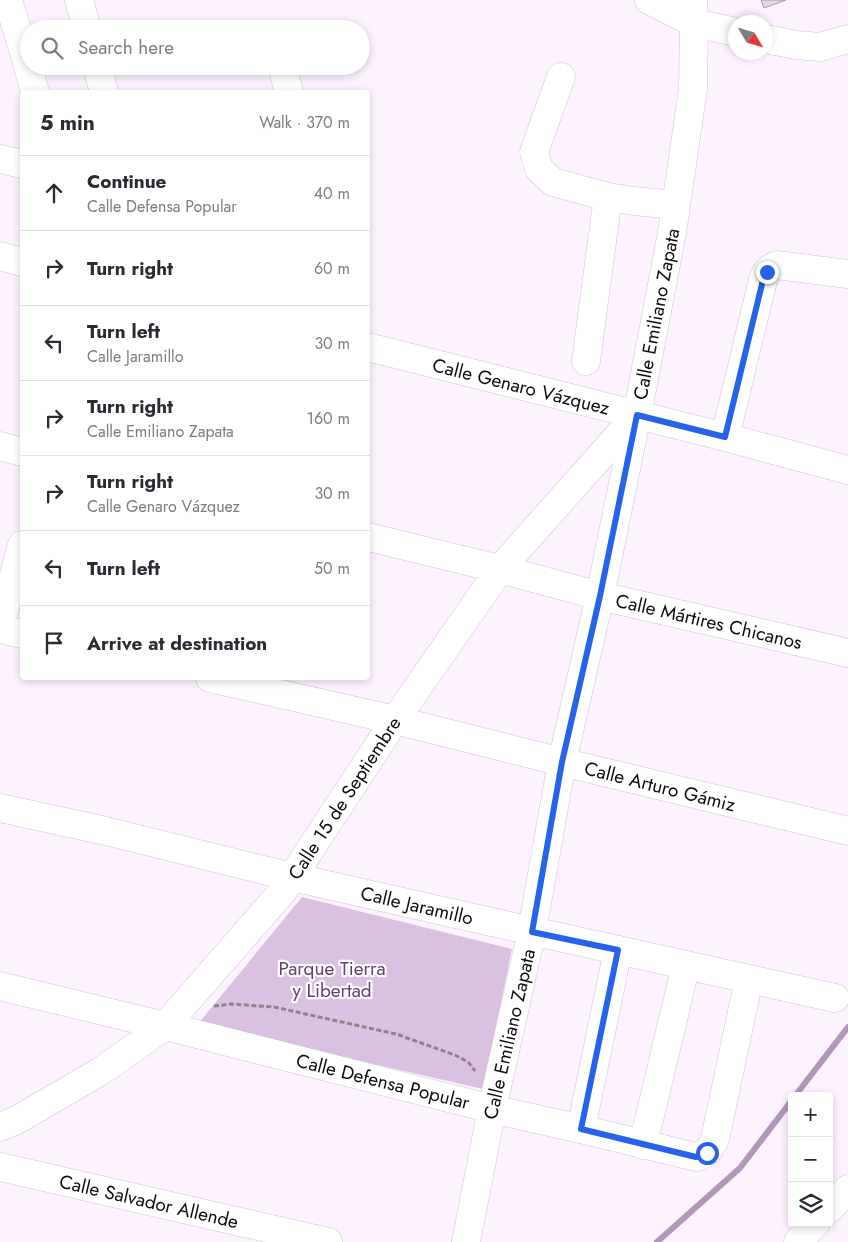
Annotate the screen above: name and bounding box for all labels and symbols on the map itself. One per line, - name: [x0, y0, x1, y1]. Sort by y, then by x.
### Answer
- north arrow: [728, 15, 773, 60]
- street label: Calle Emiliano Zapata: [627, 226, 686, 402]
- route end: [756, 261, 779, 284]
- street label: Calle Genaro Vázquez: [430, 351, 612, 422]
- street label: Calle Mártires Chicanos: [613, 587, 805, 656]
- street label: Calle 15 de Septiembre: [281, 711, 408, 885]
- street label: Calle Arturo Gámiz: [582, 755, 738, 818]
- street label: Calle Jaramillo: [358, 879, 476, 932]
- street label: Calle Emiliano Zapata: [477, 946, 542, 1122]
- park label: Parque Tierra y Libertad: [278, 955, 386, 1004]
- street label: Calle Defensa Popular: [293, 1047, 473, 1116]
- route start: [696, 1142, 719, 1165]
- street label: Calle Salvador Allende: [57, 1168, 241, 1235]

